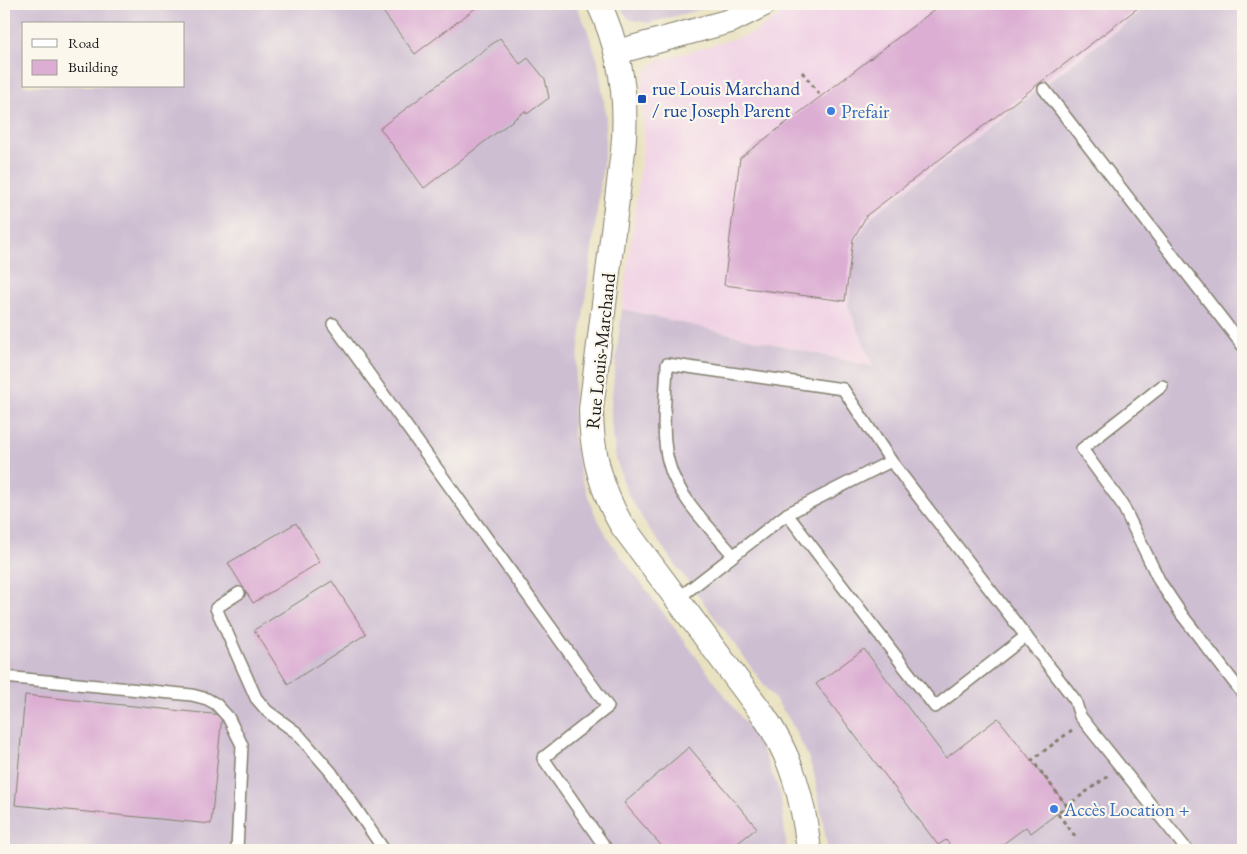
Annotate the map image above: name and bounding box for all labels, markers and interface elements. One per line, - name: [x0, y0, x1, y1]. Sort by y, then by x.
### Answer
- legend: [22, 22, 185, 88]
- text: Road: [68, 33, 100, 52]
- text: Building: [68, 57, 118, 76]
- place label: rue Louis Marchand / rue Joseph Parent: [652, 76, 800, 123]
- marker: rue Louis Marchand / rue Joseph Parent: [636, 93, 648, 105]
- place label: Prefair: [841, 99, 890, 124]
- marker: Prefair: [825, 105, 837, 117]
- street label: Rue Louis-Marchand: [580, 271, 621, 430]
- place label: Accès Location +: [1063, 797, 1190, 822]
- marker: Accès Location +: [1048, 803, 1060, 815]

